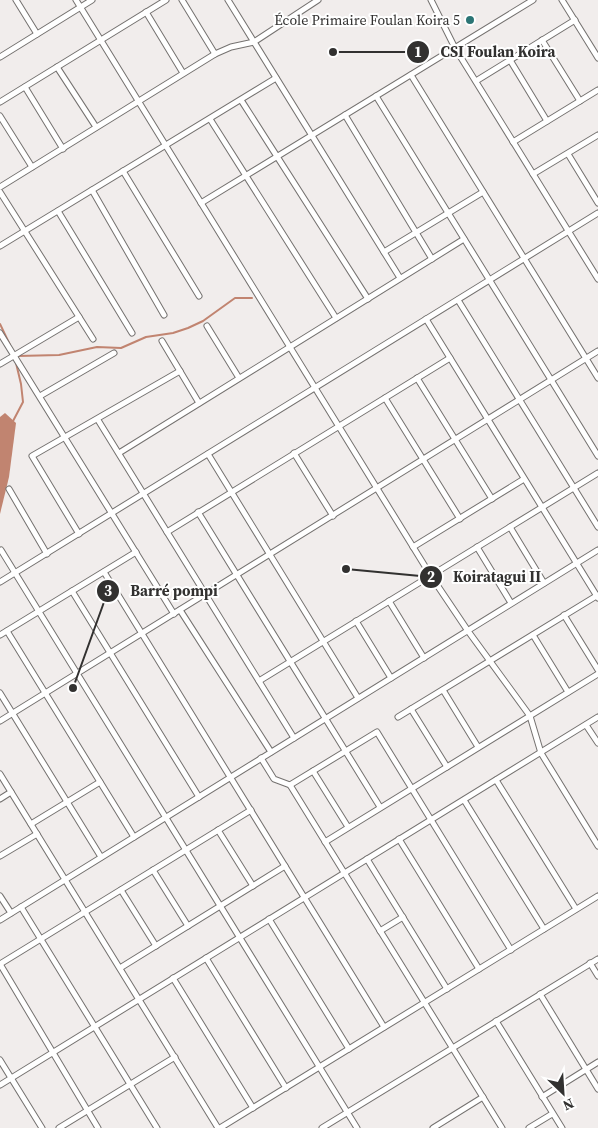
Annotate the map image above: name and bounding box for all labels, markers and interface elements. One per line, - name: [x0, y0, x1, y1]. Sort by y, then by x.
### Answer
- place label: École Primaire Foulan Koira 5: [274, 10, 460, 30]
- marker: École Primaire Foulan Koira 5: [464, 14, 476, 26]
- callout: CSI Foulan Koira: [406, 37, 566, 67]
- text: 1: [414, 41, 422, 62]
- text: CSI Foulan Koira: [441, 41, 556, 62]
- callout: Koiratagui II: [418, 562, 551, 592]
- text: 2: [427, 566, 435, 587]
- text: Koiratagui II: [453, 566, 541, 587]
- callout: Barré pompi: [95, 576, 228, 606]
- text: 3: [104, 580, 112, 601]
- text: Barré pompi: [130, 580, 218, 601]
- north arrow: [538, 1068, 588, 1118]
- text: N: [560, 1094, 577, 1116]

